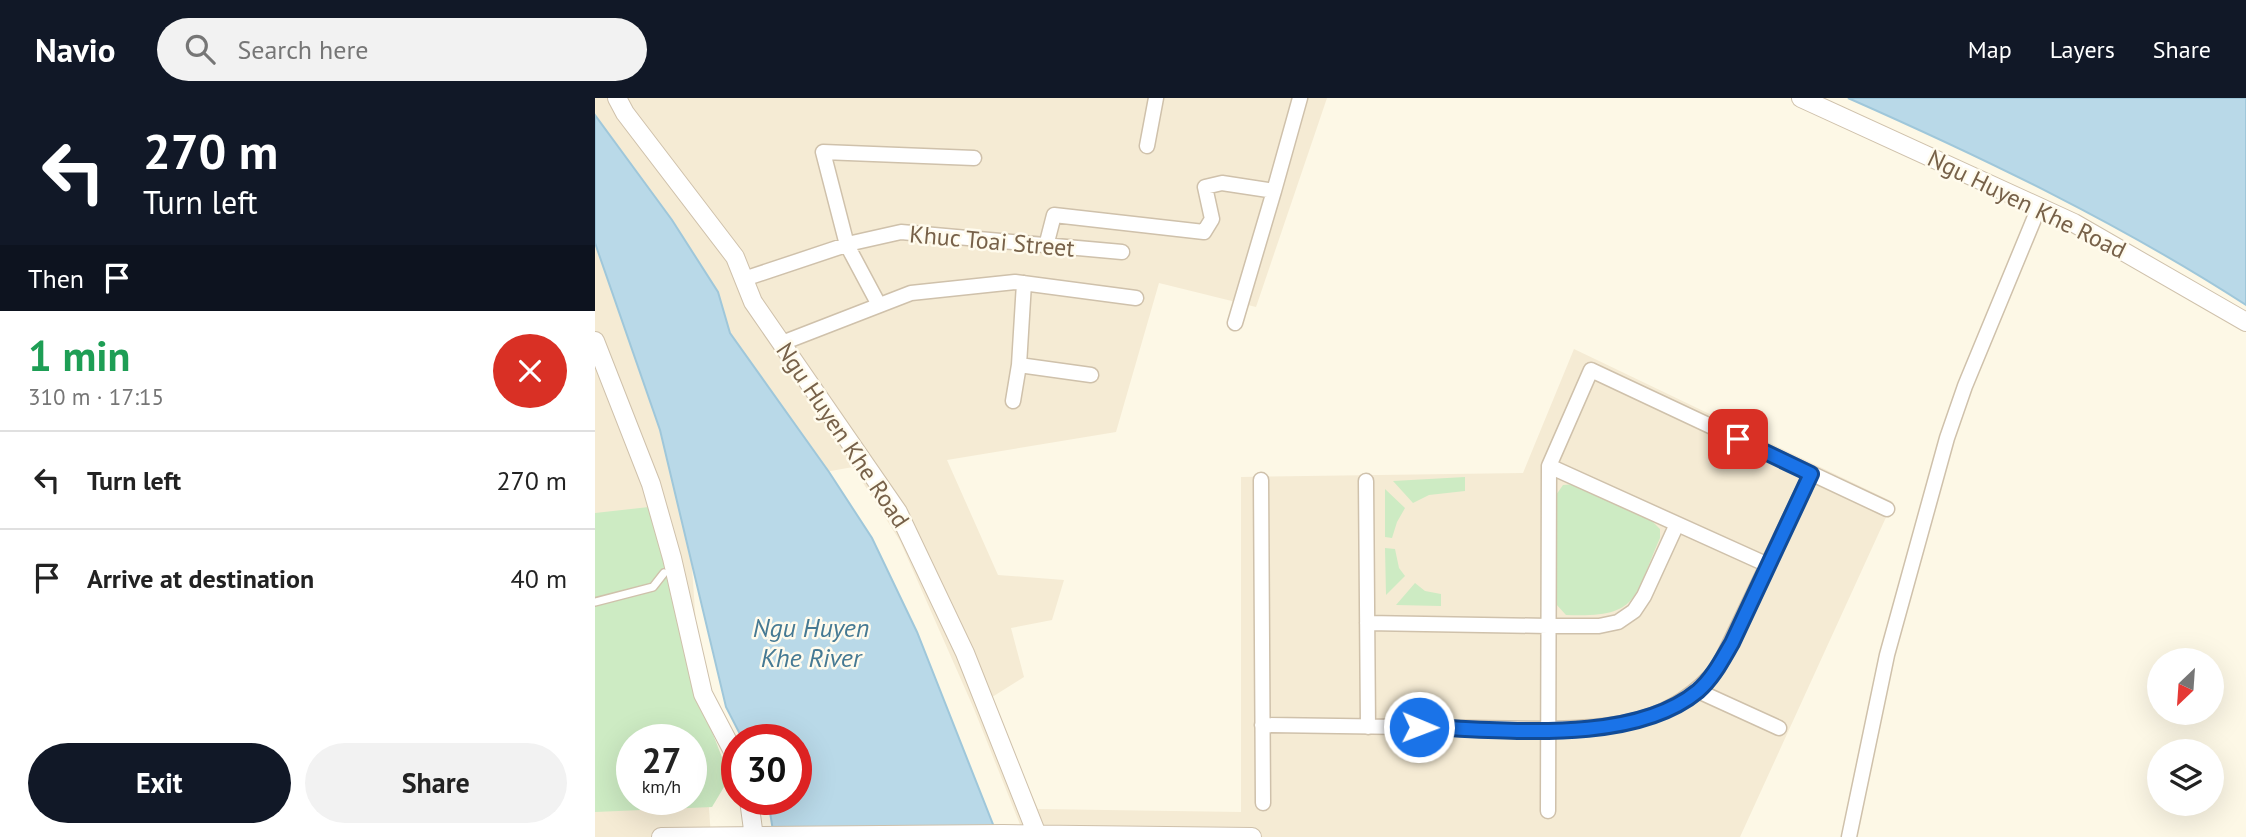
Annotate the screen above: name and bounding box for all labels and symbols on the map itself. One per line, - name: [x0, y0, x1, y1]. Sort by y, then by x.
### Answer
- street label: Ngu Huyen Khe Road: [1923, 142, 2131, 266]
- street label: Khuc Toai Street: [908, 218, 1076, 264]
- street label: Ngu Huyen Khe Road: [769, 336, 917, 534]
- pin: [1708, 409, 1768, 469]
- water label: Ngu Huyen Khe River: [753, 611, 869, 674]
- north arrow: [2147, 648, 2224, 724]
- position arrow: [1382, 690, 1456, 764]
- speed limit sign: 30: [721, 724, 812, 815]

